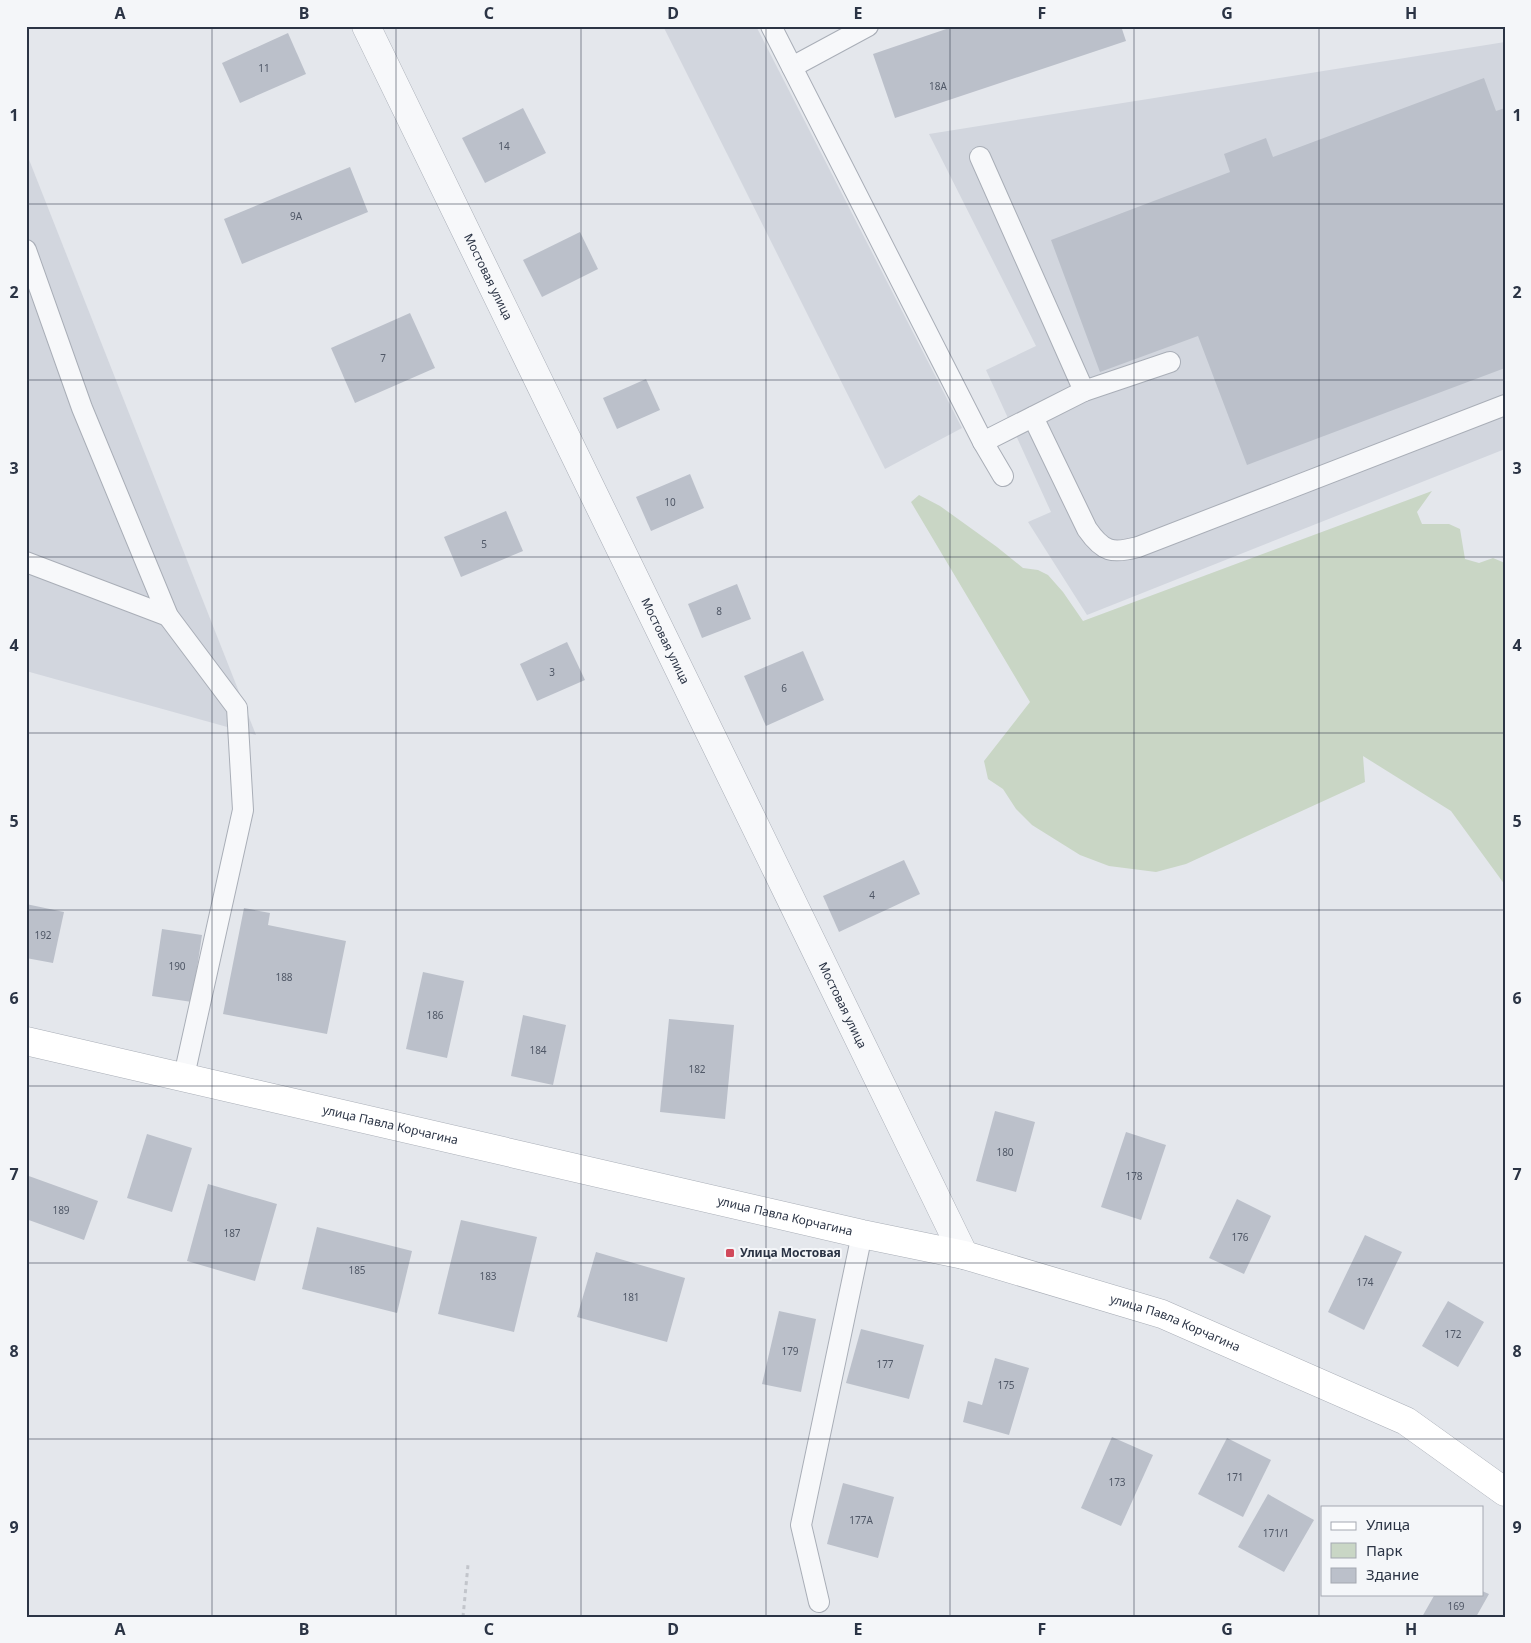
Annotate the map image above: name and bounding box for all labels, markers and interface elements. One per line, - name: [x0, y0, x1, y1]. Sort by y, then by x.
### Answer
- text: A: [114, 2, 126, 24]
- text: B: [299, 2, 309, 24]
- text: C: [484, 2, 494, 24]
- text: D: [667, 2, 679, 24]
- text: E: [854, 2, 863, 24]
- text: F: [1038, 2, 1046, 24]
- text: G: [1221, 2, 1233, 24]
- text: H: [1405, 2, 1417, 24]
- house number: 11: [258, 61, 270, 75]
- house number: 18А: [929, 79, 948, 93]
- text: 1: [9, 104, 19, 126]
- text: 1: [1512, 104, 1522, 126]
- house number: 14: [498, 139, 510, 153]
- house number: 9А: [290, 209, 303, 223]
- street label: Мостовая улица: [460, 231, 517, 323]
- text: 2: [9, 281, 19, 303]
- text: 2: [1512, 281, 1522, 303]
- house number: 7: [380, 351, 386, 365]
- text: 3: [9, 457, 19, 479]
- text: 3: [1512, 457, 1522, 479]
- house number: 10: [664, 495, 676, 509]
- house number: 5: [481, 537, 487, 551]
- street label: Мостовая улица: [637, 595, 694, 687]
- house number: 8: [716, 604, 722, 618]
- text: 4: [9, 634, 19, 656]
- text: 4: [1512, 634, 1522, 656]
- house number: 3: [549, 665, 555, 679]
- house number: 6: [781, 681, 787, 695]
- text: 5: [9, 810, 19, 832]
- text: 5: [1512, 810, 1522, 832]
- house number: 4: [869, 888, 875, 902]
- house number: 192: [34, 928, 52, 942]
- house number: 190: [168, 959, 186, 973]
- street label: Мостовая улица: [815, 959, 871, 1051]
- house number: 188: [275, 970, 293, 984]
- text: 6: [9, 987, 19, 1009]
- text: 6: [1512, 987, 1522, 1009]
- house number: 186: [426, 1008, 444, 1022]
- house number: 184: [529, 1043, 547, 1057]
- house number: 182: [688, 1062, 706, 1076]
- street label: улица Павла Корчагина: [321, 1101, 460, 1148]
- house number: 180: [996, 1145, 1014, 1159]
- text: 7: [9, 1163, 19, 1185]
- text: 7: [1512, 1163, 1522, 1185]
- house number: 178: [1125, 1169, 1143, 1183]
- street label: улица Павла Корчагина: [716, 1192, 855, 1240]
- house number: 189: [52, 1203, 70, 1217]
- house number: 187: [223, 1226, 241, 1240]
- house number: 176: [1231, 1230, 1249, 1244]
- place label: Улица Мостовая: [740, 1244, 841, 1261]
- marker: Улица Мостовая: [724, 1247, 736, 1259]
- house number: 185: [348, 1263, 366, 1277]
- house number: 183: [479, 1269, 497, 1283]
- house number: 174: [1356, 1275, 1374, 1289]
- house number: 181: [622, 1290, 640, 1304]
- street label: улица Павла Корчагина: [1108, 1290, 1243, 1355]
- house number: 172: [1444, 1327, 1462, 1341]
- text: 8: [9, 1340, 19, 1362]
- text: 8: [1512, 1340, 1522, 1362]
- house number: 179: [781, 1344, 799, 1358]
- house number: 177: [876, 1357, 894, 1371]
- house number: 175: [997, 1378, 1015, 1392]
- house number: 171: [1226, 1470, 1244, 1484]
- house number: 173: [1108, 1475, 1126, 1489]
- legend: [1321, 1506, 1484, 1596]
- house number: 177А: [849, 1513, 873, 1527]
- text: Улица: [1366, 1514, 1410, 1534]
- text: 9: [9, 1516, 19, 1538]
- text: 9: [1512, 1516, 1522, 1538]
- house number: 171/1: [1263, 1526, 1289, 1540]
- text: Парк: [1366, 1540, 1402, 1560]
- text: Здание: [1366, 1564, 1419, 1584]
- house number: 169: [1447, 1599, 1465, 1613]
- text: A: [114, 1618, 126, 1640]
- text: B: [299, 1618, 309, 1640]
- text: C: [484, 1618, 494, 1640]
- text: D: [667, 1618, 679, 1640]
- text: E: [854, 1618, 863, 1640]
- text: F: [1038, 1618, 1046, 1640]
- text: G: [1221, 1618, 1233, 1640]
- text: H: [1405, 1618, 1417, 1640]

